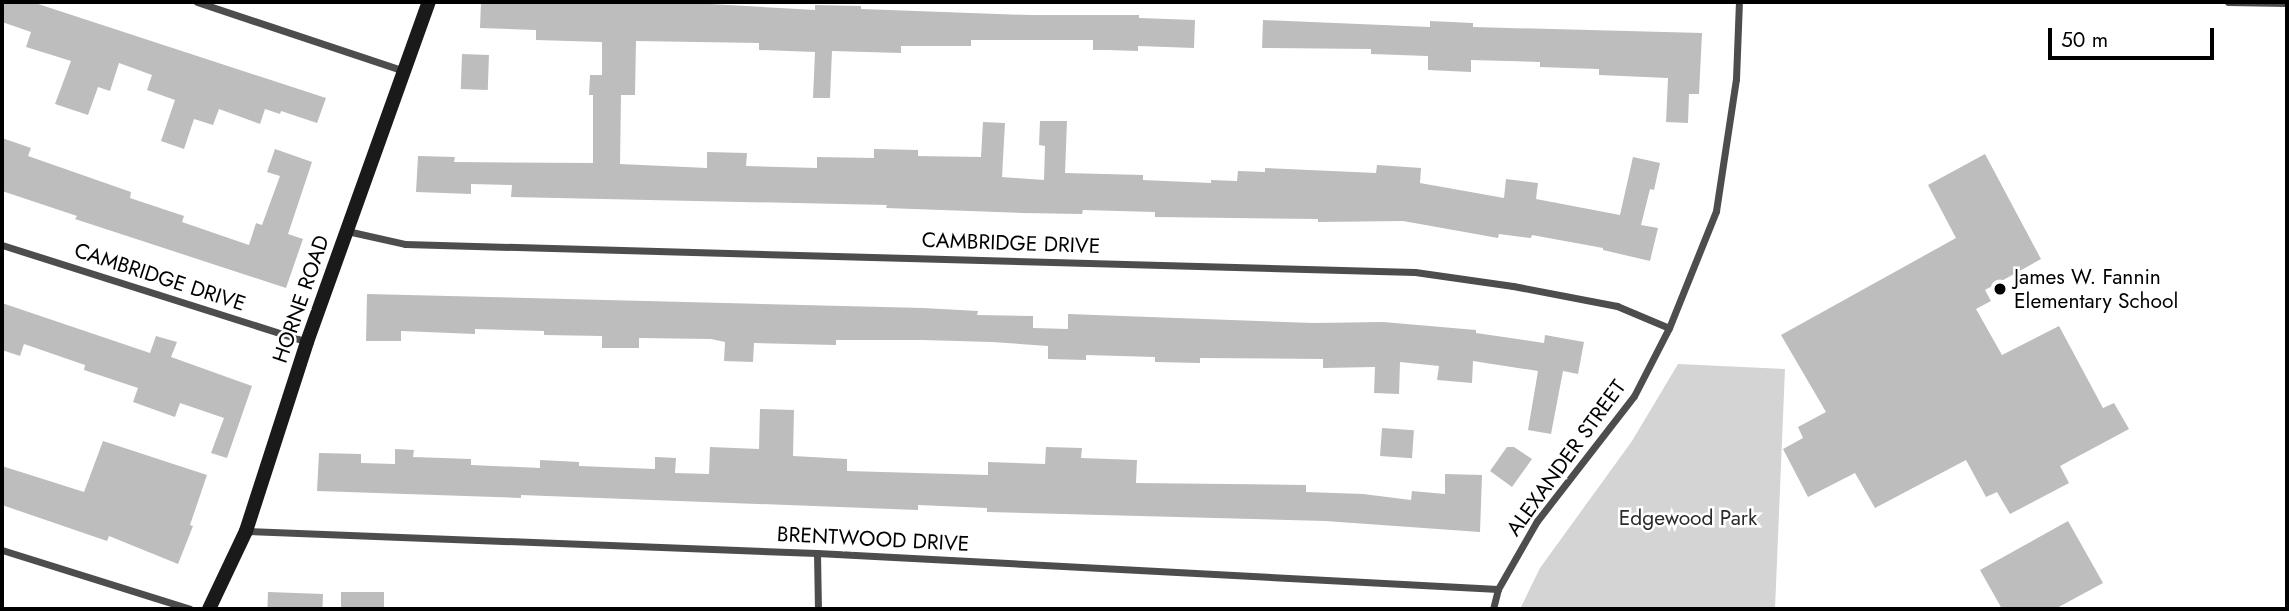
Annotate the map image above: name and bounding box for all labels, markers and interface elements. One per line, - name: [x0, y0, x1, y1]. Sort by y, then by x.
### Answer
- scale bar: [2051, 14, 2217, 58]
- text: 50 m: [2061, 25, 2108, 55]
- street label: CAMBRIDGE DRIVE: [921, 227, 1101, 259]
- street label: HORNE ROAD: [267, 232, 335, 366]
- street label: CAMBRIDGE DRIVE: [71, 237, 249, 317]
- place label: James W. Fannin Elementary School: [2014, 264, 2178, 314]
- marker: James W. Fannin Elementary School: [1992, 281, 2008, 297]
- street label: ALEXANDER STREET: [1501, 375, 1631, 541]
- park label: Edgewood Park: [1619, 505, 1757, 531]
- street label: BRENTWOOD DRIVE: [776, 521, 970, 557]

